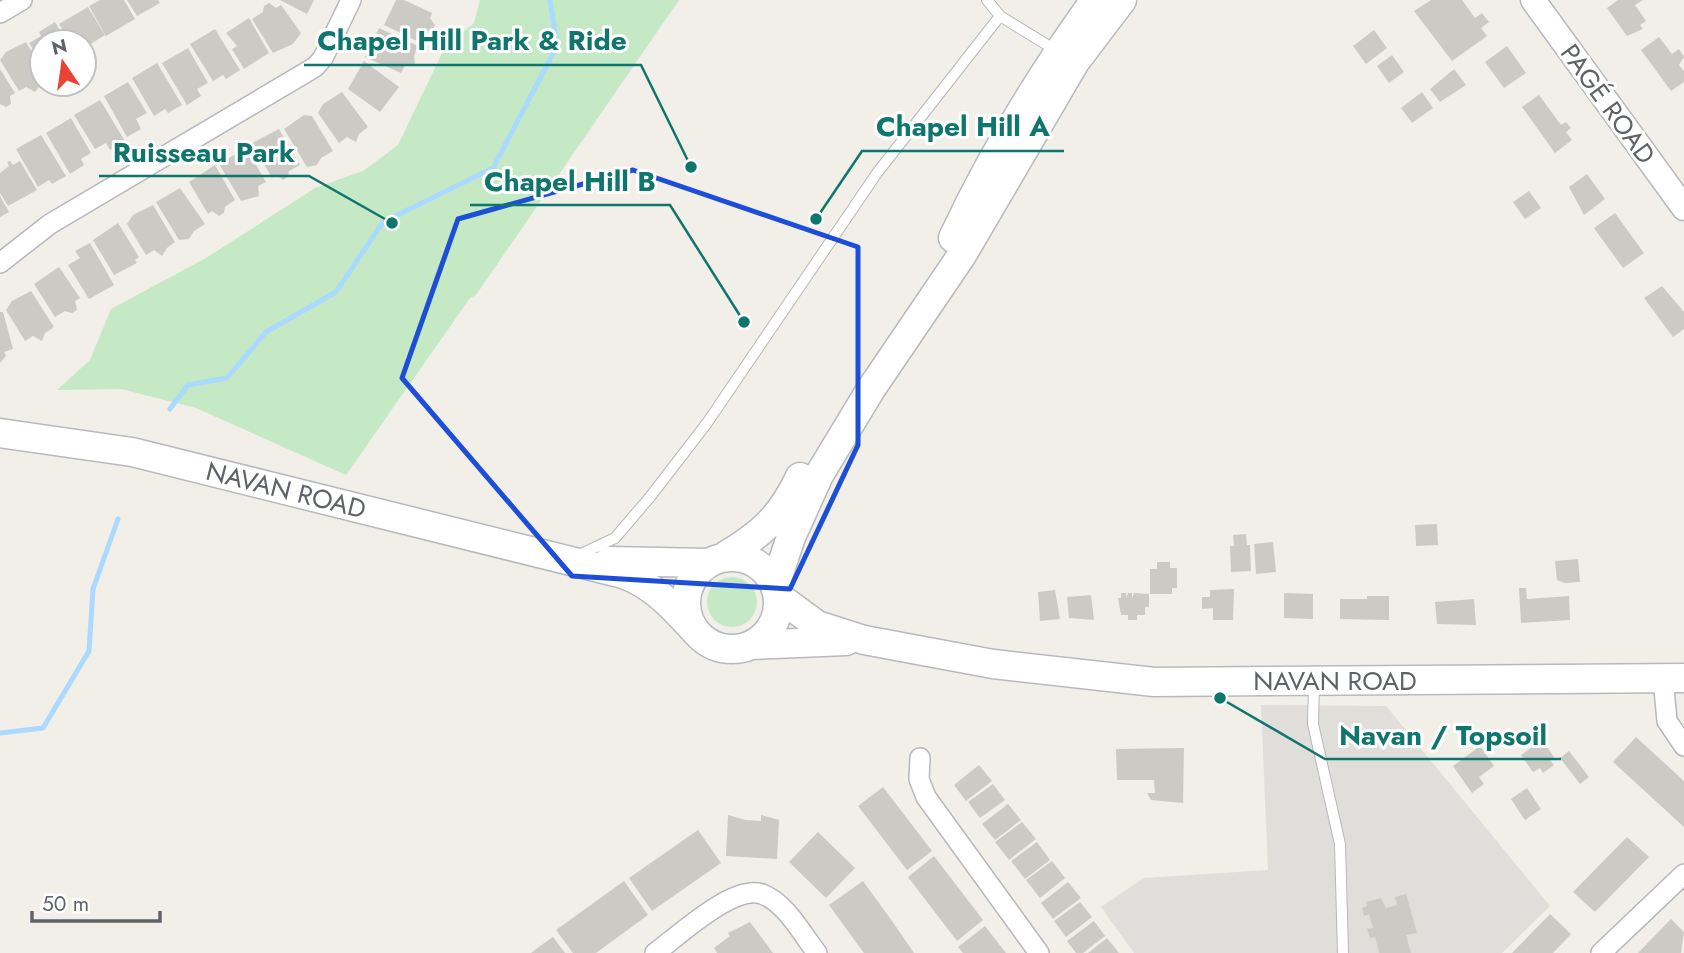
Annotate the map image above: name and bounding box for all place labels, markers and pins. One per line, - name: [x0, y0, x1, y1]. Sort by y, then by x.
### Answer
- callout: Chapel Hill Park & Ride: [304, 16, 641, 65]
- callout: Chapel Hill A: [862, 102, 1064, 151]
- callout: Ruisseau Park: [99, 127, 309, 176]
- callout: Chapel Hill B: [470, 156, 670, 205]
- callout: Navan / Topsoil: [1325, 710, 1561, 759]

